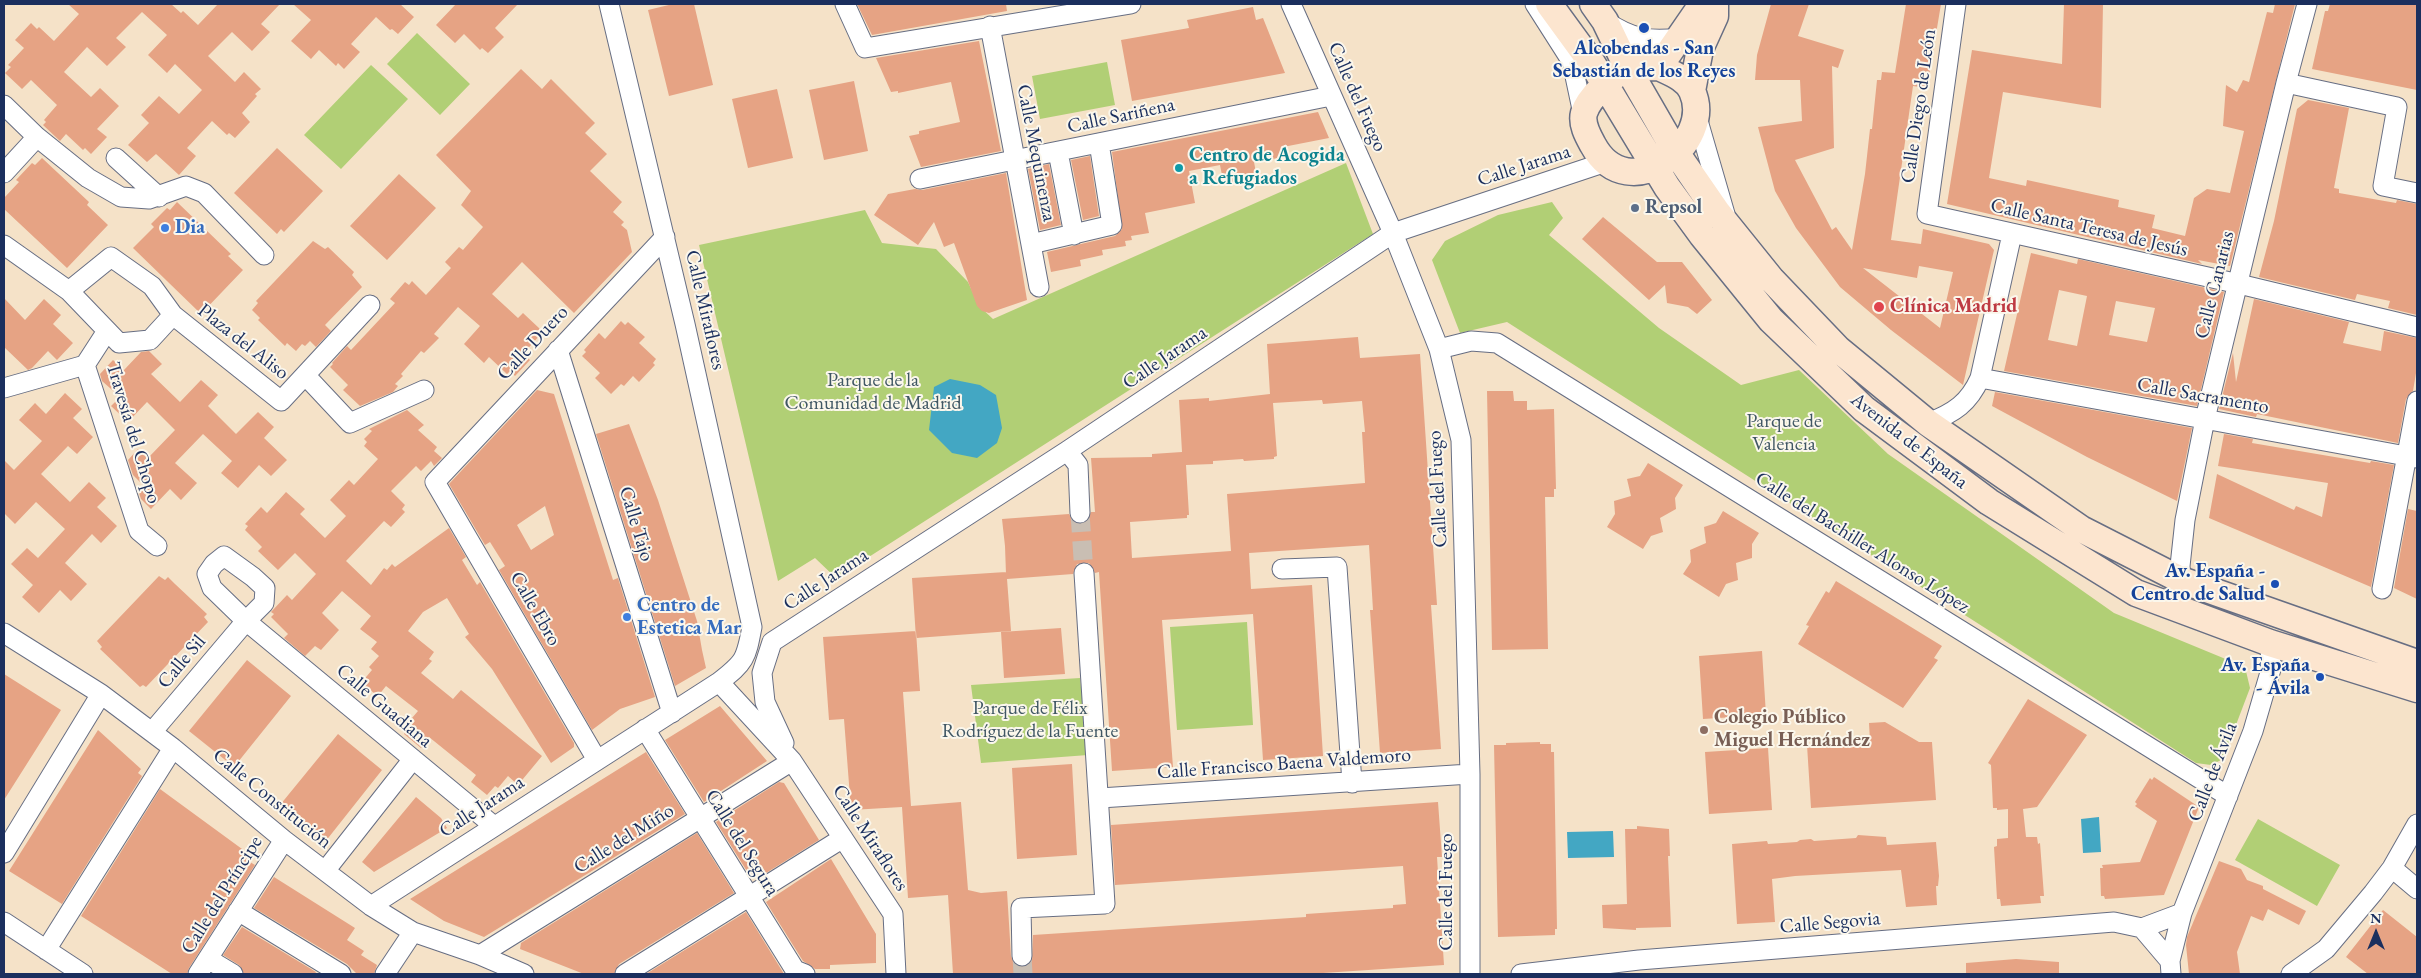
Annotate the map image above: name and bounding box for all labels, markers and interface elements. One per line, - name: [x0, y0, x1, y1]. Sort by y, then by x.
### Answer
- marker: Alcobendas - San Sebastián de los Reyes: [1637, 21, 1651, 35]
- street label: Calle Diego de León: [1896, 27, 1942, 185]
- place label: Alcobendas - San Sebastián de los Reyes: [1553, 37, 1735, 84]
- street label: Calle del Fuego: [1322, 38, 1392, 156]
- street label: Calle Mequinenza: [1011, 82, 1061, 224]
- street label: Calle Sariñena: [1065, 93, 1177, 139]
- street label: Calle Jarama: [1474, 140, 1574, 192]
- place label: Centro de Acogida a Refugiados: [1189, 144, 1345, 191]
- marker: Centro de Acogida a Refugiados: [1173, 162, 1185, 174]
- street label: Calle Santa Teresa de Jesús: [1988, 194, 2190, 262]
- place label: Repsol: [1645, 196, 1702, 220]
- marker: Repsol: [1629, 202, 1641, 214]
- place label: Dia: [175, 216, 205, 240]
- marker: Dia: [159, 222, 171, 234]
- street label: Calle Canarias: [2190, 229, 2240, 341]
- street label: Calle Miraflores: [680, 248, 730, 372]
- place label: Clínica Madrid: [1890, 295, 2017, 319]
- street label: Plaza del Aliso: [192, 299, 294, 385]
- marker: Clínica Madrid: [1872, 300, 1886, 314]
- street label: Calle Duero: [492, 301, 574, 385]
- street label: Calle Jarama: [1118, 321, 1212, 395]
- street label: Travesía del Chopo: [100, 359, 166, 507]
- park label: Parque de la Comunidad de Madrid: [784, 369, 962, 416]
- street label: Calle Sacramento: [2135, 373, 2271, 419]
- street label: Avenida de España: [1846, 388, 1972, 494]
- park label: Parque de Valencia: [1746, 410, 1822, 457]
- street label: Calle del Fuego: [1423, 430, 1453, 548]
- street label: Calle del Bachiller Alonso López: [1750, 467, 1974, 619]
- street label: Calle Tajo: [613, 484, 659, 564]
- street label: Calle Jarama: [779, 544, 873, 616]
- place label: Av. España - Centro de Salud: [2131, 560, 2265, 607]
- street label: Calle Ebro: [504, 568, 566, 650]
- marker: Av. España - Centro de Salud: [2269, 578, 2281, 590]
- place label: Centro de Estetica Mar: [637, 594, 741, 641]
- marker: Centro de Estetica Mar: [621, 611, 633, 623]
- street label: Calle Sil: [153, 630, 211, 694]
- place label: Av. España - Ávila: [2221, 654, 2310, 701]
- street label: Calle Guadiana: [331, 659, 437, 753]
- marker: Av. España - Ávila: [2314, 671, 2326, 683]
- park label: Parque de Félix Rodríguez de la Fuente: [942, 697, 1118, 744]
- place label: Colegio Público Miguel Hernández: [1714, 706, 1870, 753]
- street label: Calle de Ávila: [2183, 719, 2243, 825]
- marker: Colegio Público Miguel Hernández: [1698, 724, 1710, 736]
- street label: Calle Francisco Baena Valdemoro: [1156, 743, 1412, 785]
- street label: Calle Constitución: [208, 744, 336, 854]
- street label: Calle Jarama: [435, 771, 529, 843]
- street label: Calle Miraflores: [827, 780, 913, 896]
- street label: Calle del Segura: [700, 785, 784, 901]
- street label: Calle del Miño: [569, 799, 679, 879]
- street label: Calle del Príncipe: [176, 832, 268, 958]
- street label: Calle del Fuego: [1435, 833, 1459, 951]
- street label: Calle Segovia: [1779, 907, 1881, 939]
- north arrow: [2351, 908, 2401, 958]
- text: N: [2370, 909, 2382, 927]

